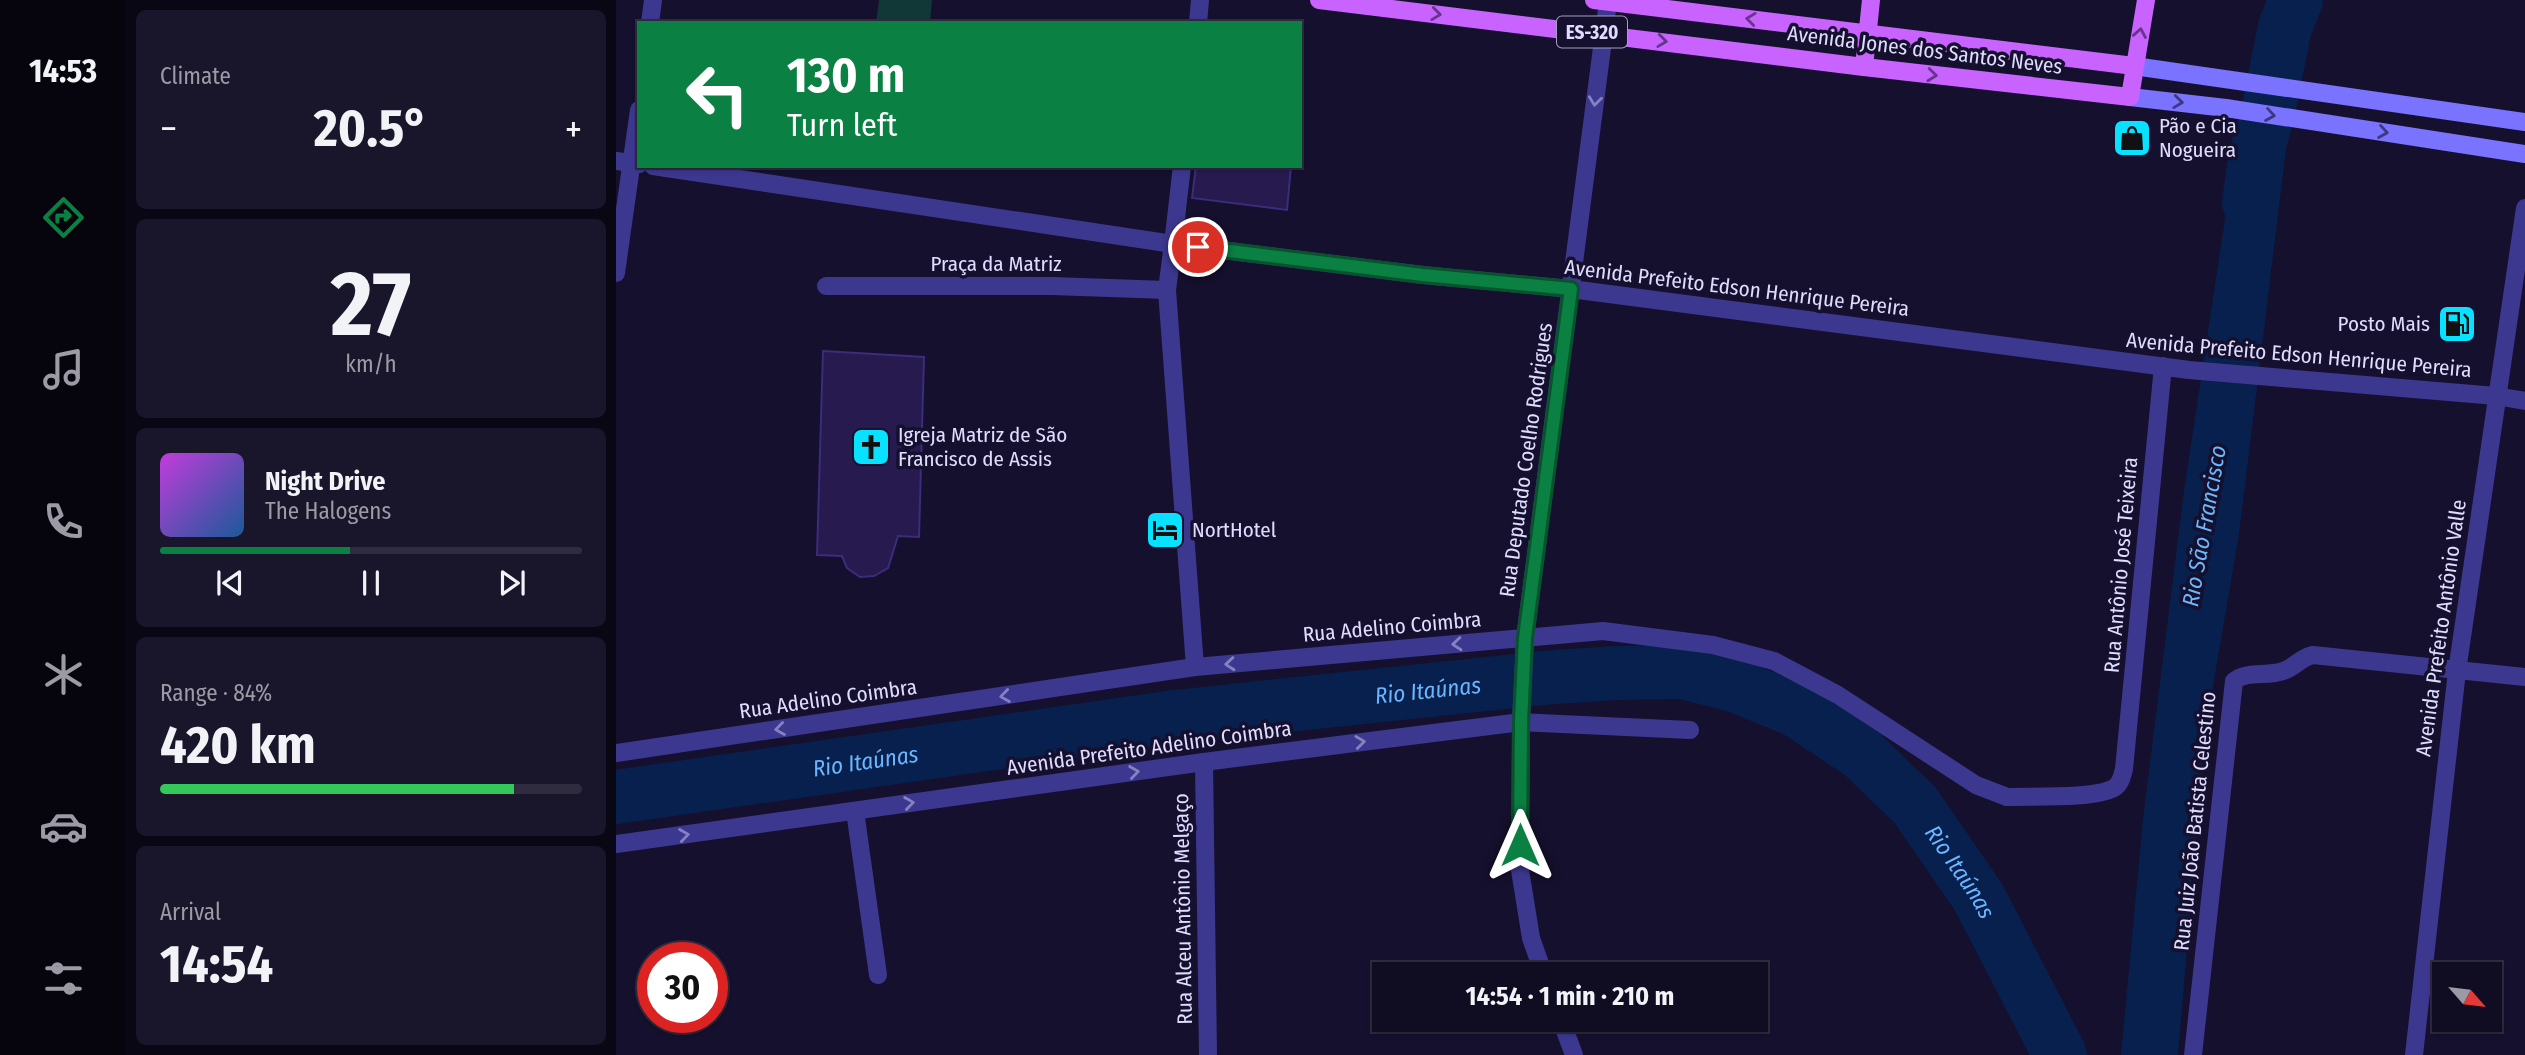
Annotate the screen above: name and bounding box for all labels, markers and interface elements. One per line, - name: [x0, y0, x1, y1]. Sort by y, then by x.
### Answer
- one-way arrow: [1430, 6, 1441, 21]
- one-way arrow: [1746, 12, 1757, 27]
- road number: ES-320: [1557, 16, 1627, 48]
- street label: Avenida Jones dos Santos Neves: [1786, 20, 2064, 80]
- one-way arrow: [2132, 27, 2147, 39]
- one-way arrow: [1656, 33, 1667, 48]
- text: 130 m: [787, 46, 905, 105]
- icon: left: [672, 49, 763, 140]
- text: 14:53: [29, 52, 97, 90]
- text: Climate: [160, 62, 231, 90]
- one-way arrow: [1926, 67, 1938, 82]
- one-way arrow: [1588, 95, 1603, 107]
- one-way arrow: [2172, 95, 2184, 110]
- text: 20.5°: [314, 97, 428, 160]
- text: −: [160, 106, 177, 152]
- text: +: [565, 106, 582, 152]
- text: Turn left: [787, 106, 897, 144]
- one-way arrow: [2265, 107, 2276, 122]
- place label: Pão e Cia Nogueira: [2159, 113, 2237, 163]
- shop icon: Pão e Cia Nogueira: [2111, 117, 2153, 159]
- one-way arrow: [2377, 124, 2389, 139]
- icon: directions: [39, 193, 88, 242]
- pin: [1168, 217, 1228, 277]
- icon: arrive: [1179, 228, 1217, 266]
- text: 27: [331, 250, 411, 359]
- street label: Praça da Matriz: [930, 251, 1062, 277]
- street label: Avenida Prefeito Edson Henrique Pereira: [1563, 254, 1911, 322]
- fuel station icon: Posto Mais: [2436, 303, 2478, 345]
- place label: Posto Mais: [2338, 311, 2430, 337]
- street label: Rua Deputado Coelho Rodrigues: [1494, 321, 1558, 599]
- street label: Avenida Prefeito Edson Henrique Pereira: [2125, 327, 2473, 383]
- icon: music: [39, 345, 88, 394]
- text: km/h: [345, 350, 397, 378]
- place label: Igreja Matriz de São Francisco de Assis: [898, 422, 1067, 472]
- church icon: Igreja Matriz de São Francisco de Assis: [850, 426, 892, 468]
- water label: Rio São Francisco: [2176, 443, 2232, 609]
- street label: Rua Antônio José Teixeira: [2099, 456, 2143, 674]
- text: Night Drive: [265, 466, 385, 497]
- icon: phone: [39, 497, 88, 546]
- text: The Halogens: [265, 497, 391, 525]
- street label: Avenida Prefeito Antônio Valle: [2410, 498, 2472, 758]
- hotel icon: NortHotel: [1144, 509, 1186, 551]
- place label: NortHotel: [1192, 517, 1277, 543]
- icon: previous: [211, 564, 249, 602]
- icon: pause: [352, 564, 390, 602]
- icon: next: [493, 564, 531, 602]
- street label: Rua Adelino Coimbra: [1302, 606, 1482, 648]
- one-way arrow: [1451, 636, 1462, 651]
- icon: climate: [39, 650, 88, 699]
- one-way arrow: [1225, 656, 1236, 671]
- water label: Rio Itaúnas: [1374, 671, 1482, 710]
- street label: Rua Adelino Coimbra: [738, 674, 918, 724]
- text: Range · 84%: [160, 679, 272, 707]
- one-way arrow: [999, 688, 1011, 703]
- street label: Rua Juiz João Batista Celestino: [2168, 690, 2222, 952]
- text: 420 km: [160, 714, 316, 777]
- street label: Avenida Prefeito Adelino Coimbra: [1005, 715, 1293, 781]
- one-way arrow: [774, 721, 786, 736]
- one-way arrow: [1354, 735, 1366, 750]
- water label: Rio Itaúnas: [811, 740, 920, 783]
- one-way arrow: [1128, 765, 1140, 780]
- street label: Rua Alceu Antônio Melgaço: [1168, 793, 1198, 1025]
- one-way arrow: [903, 796, 915, 811]
- icon: car: [39, 802, 88, 851]
- position arrow: [1483, 808, 1557, 882]
- water label: Rio Itaúnas: [1919, 820, 2001, 923]
- one-way arrow: [678, 828, 689, 843]
- text: Arrival: [160, 898, 221, 926]
- text: 14:54: [160, 933, 273, 996]
- speed limit sign: 30: [637, 942, 728, 1033]
- icon: filters: [39, 954, 88, 1003]
- north arrow: [2432, 962, 2502, 1032]
- map controls: [2432, 962, 2502, 1032]
- text: 14:54 · 1 min · 210 m: [1466, 981, 1674, 1012]

